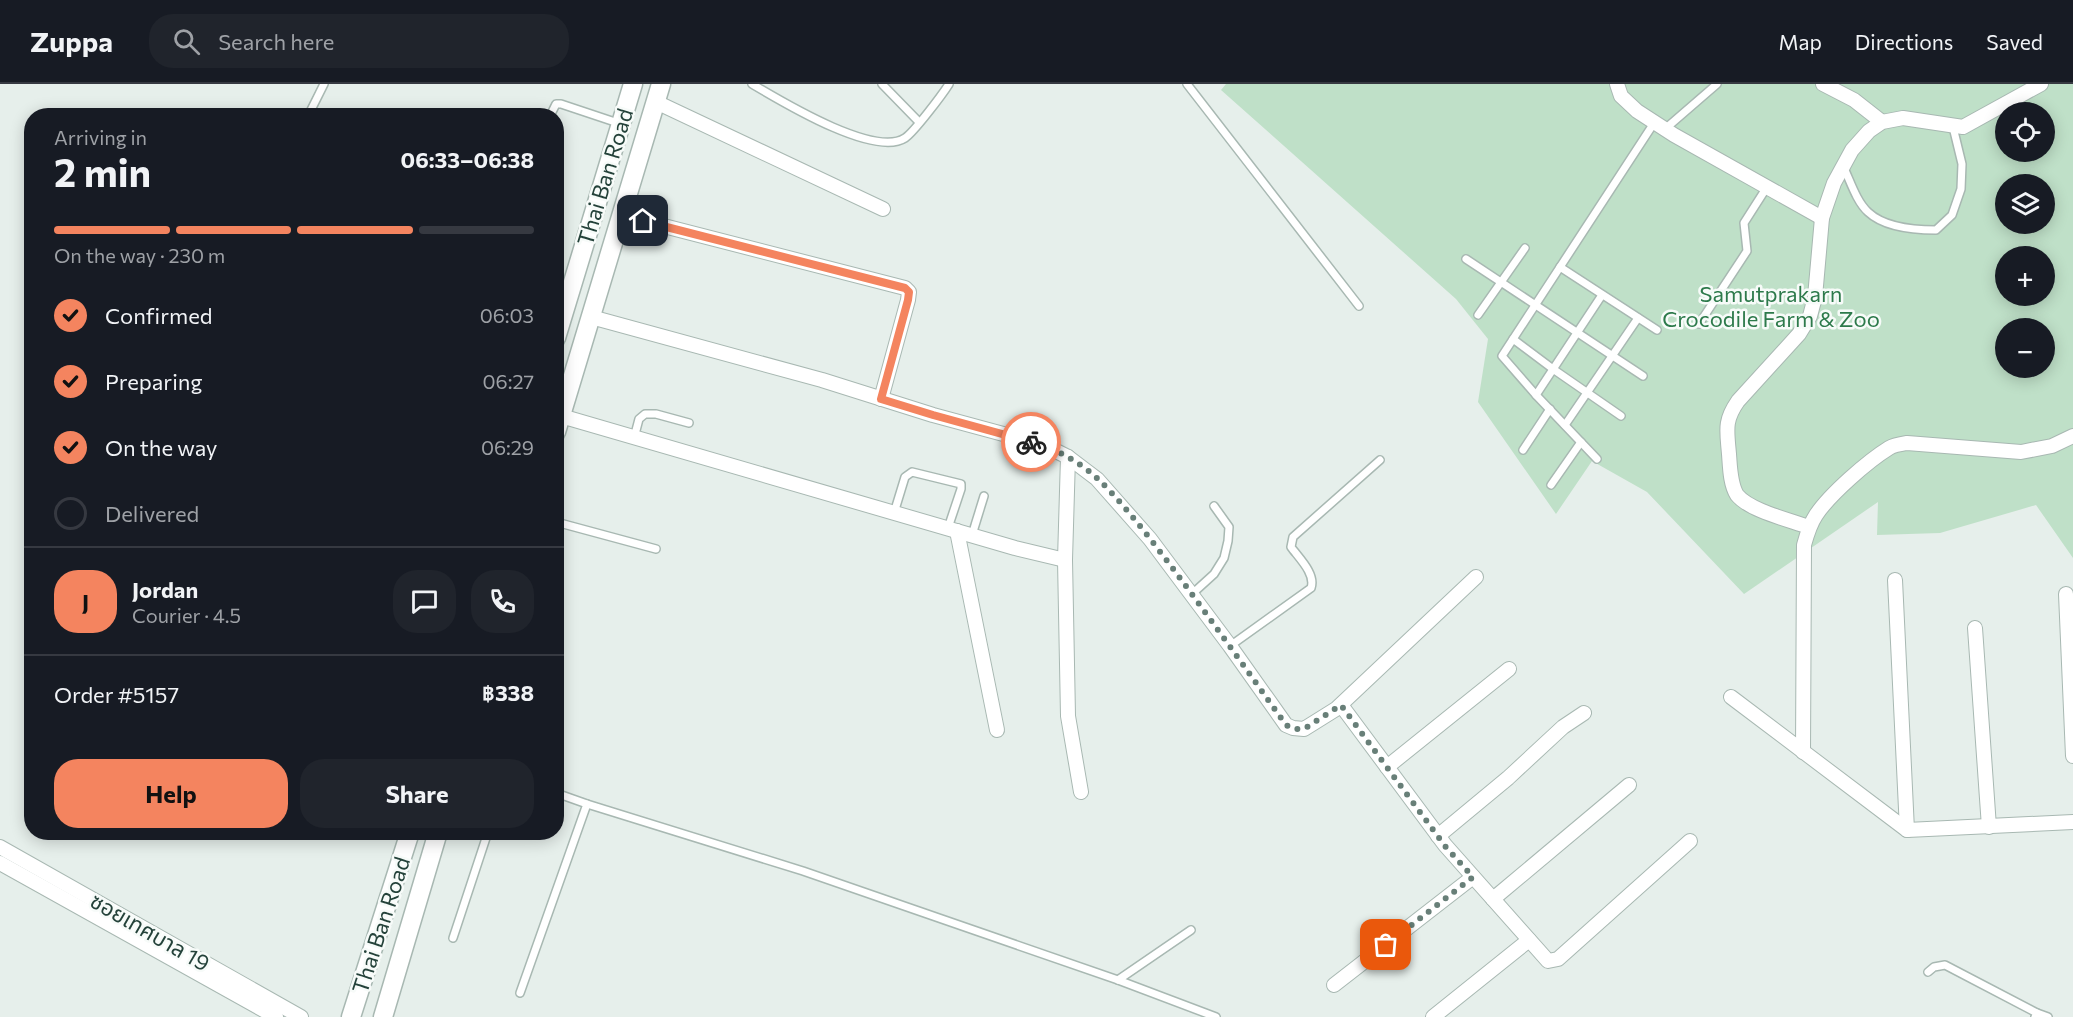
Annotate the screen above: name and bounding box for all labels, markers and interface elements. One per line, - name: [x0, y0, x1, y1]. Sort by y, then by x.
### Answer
- search box: [149, 14, 569, 68]
- text: Zuppa: [30, 24, 113, 58]
- icon: search: [170, 25, 203, 58]
- text: Search here: [218, 28, 334, 55]
- text: Map: [1779, 29, 1822, 54]
- text: Directions: [1855, 29, 1953, 54]
- text: Saved: [1986, 29, 2043, 54]
- map controls: [1995, 102, 2055, 378]
- button: locate: [1995, 102, 2055, 162]
- street label: Thai Ban Road: [571, 105, 638, 249]
- text: Arriving in: [54, 125, 147, 149]
- text: 06:33–06:38: [401, 146, 534, 173]
- text: 2 min: [54, 147, 151, 195]
- button: layers: [1995, 174, 2055, 234]
- pin: [617, 195, 668, 246]
- icon: home: [626, 204, 659, 237]
- text: On the way · 230 m: [54, 243, 225, 267]
- button: +: [1995, 246, 2055, 306]
- park label: Samutprakarn Crocodile Farm & Zoo: [1662, 280, 1880, 332]
- icon: check: [54, 299, 87, 332]
- text: Confirmed: [105, 302, 212, 329]
- text: 06:03: [480, 303, 534, 327]
- button: −: [1995, 318, 2055, 378]
- icon: check: [54, 365, 87, 398]
- text: Preparing: [105, 368, 202, 395]
- text: 06:27: [482, 369, 534, 393]
- courier: [1001, 412, 1061, 472]
- icon: bike: [1015, 426, 1048, 459]
- icon: check: [54, 431, 87, 464]
- text: On the way: [105, 434, 217, 461]
- text: 06:29: [481, 435, 534, 459]
- text: Delivered: [105, 500, 199, 527]
- button: chat: [393, 570, 456, 633]
- button: phone: [471, 570, 534, 633]
- text: Jordan: [132, 576, 198, 603]
- text: J: [82, 588, 89, 615]
- text: Courier · 4.5: [132, 603, 241, 627]
- text: ฿338: [482, 679, 534, 706]
- text: Order #5157: [54, 681, 179, 708]
- button: Help: [54, 759, 288, 828]
- button: Share: [300, 759, 534, 828]
- street label: Thai Ban Road: [346, 853, 415, 997]
- street label: ซอยเทศบาล 19: [86, 887, 215, 977]
- pin: [1360, 919, 1411, 970]
- icon: bag: [1369, 928, 1402, 961]

